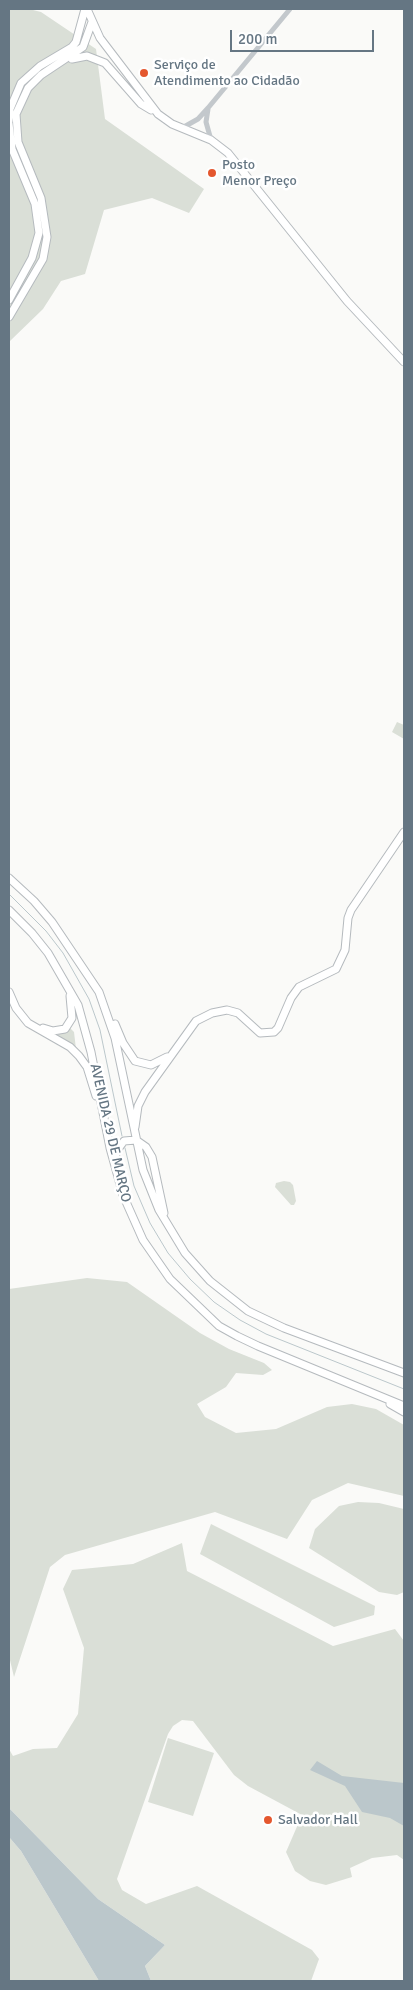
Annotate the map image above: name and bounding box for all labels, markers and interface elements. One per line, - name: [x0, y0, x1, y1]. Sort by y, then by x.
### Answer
- scale bar: [233, 20, 377, 52]
- text: 200 m: [238, 30, 278, 48]
- place label: Serviço de Atendimento ao Cidadão: [154, 57, 300, 90]
- marker: Serviço de Atendimento ao Cidadão: [138, 67, 150, 79]
- place label: Posto Menor Preço: [222, 157, 297, 190]
- marker: Posto Menor Preço: [206, 167, 218, 179]
- street label: AVENIDA 29 DE MARÇO: [86, 1062, 134, 1204]
- place label: Salvador Hall: [278, 1812, 358, 1828]
- marker: Salvador Hall: [262, 1814, 274, 1826]

